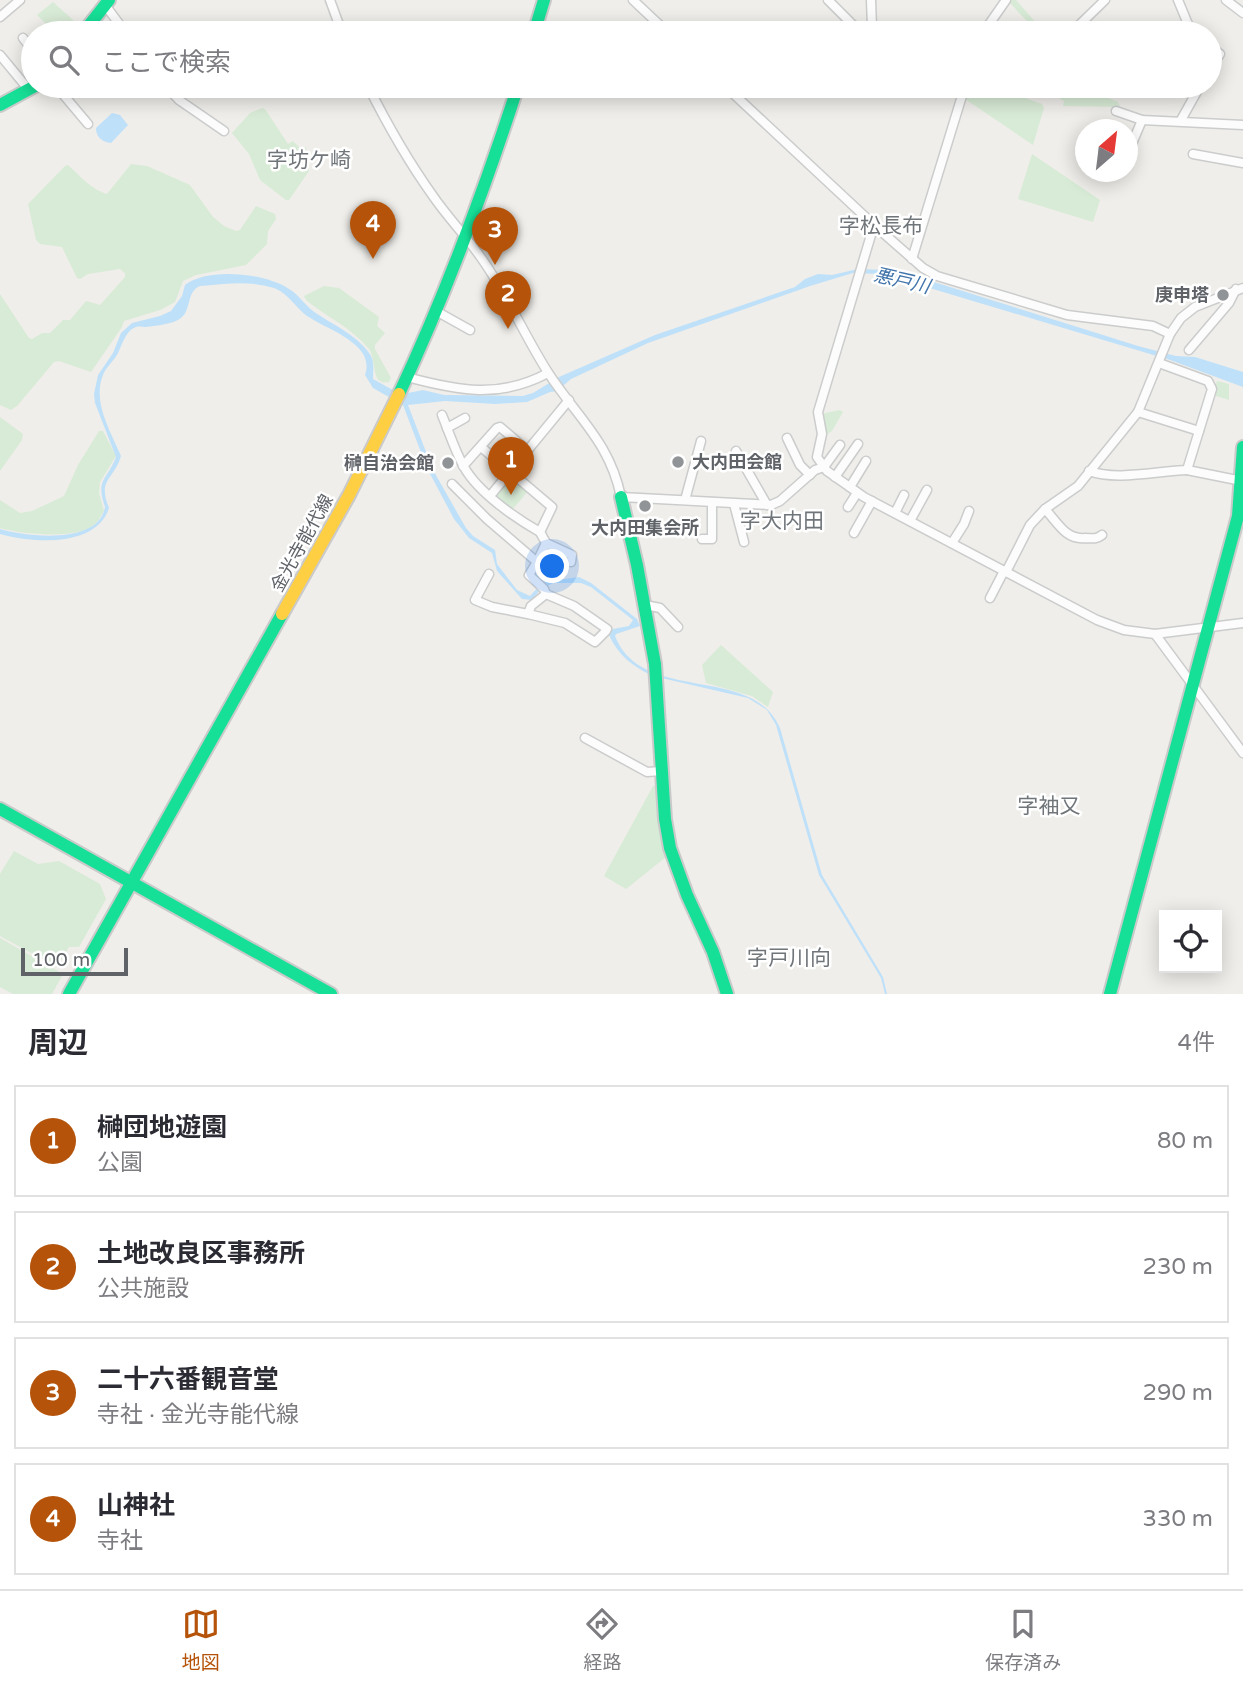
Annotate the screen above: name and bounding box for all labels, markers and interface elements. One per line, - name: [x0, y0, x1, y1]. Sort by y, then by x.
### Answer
- search box: [21, 21, 1222, 98]
- icon: search: [45, 41, 83, 79]
- text: ここで検索: [101, 47, 231, 78]
- north arrow: [1075, 119, 1138, 182]
- district label: 字坊ケ崎: [267, 148, 351, 173]
- pin: 4: [350, 201, 396, 259]
- pin: 3: [472, 207, 518, 265]
- district label: 字松長布: [839, 214, 923, 239]
- water label: 悪戸川: [872, 264, 934, 299]
- pin: 2: [485, 271, 531, 329]
- place label: 庚申塔: [1155, 284, 1209, 306]
- marker: 庚申塔: [1215, 287, 1231, 303]
- pin: 1: [488, 437, 534, 495]
- place label: 大内田会館: [692, 451, 782, 473]
- place label: 榊自治会館: [344, 452, 434, 474]
- marker: 大内田会館: [670, 454, 686, 470]
- marker: 榊自治会館: [440, 455, 456, 471]
- street label: 金光寺能代線: [266, 490, 338, 596]
- marker: 大内田集会所: [637, 498, 653, 514]
- district label: 字大内田: [740, 509, 824, 534]
- place label: 大内田集会所: [591, 517, 699, 539]
- your location: [535, 549, 569, 583]
- district label: 字袖又: [1018, 794, 1081, 819]
- map controls: [1159, 910, 1222, 973]
- button: locate: [1159, 910, 1222, 973]
- scale bar: [21, 945, 128, 977]
- district label: 字戸川向: [747, 946, 831, 971]
- text: 100 m: [32, 949, 90, 971]
- text: 周辺: [28, 1025, 88, 1062]
- text: 4件: [1178, 1029, 1215, 1057]
- text: 榊団地遊園: [97, 1112, 227, 1143]
- text: 1: [46, 1127, 60, 1155]
- text: 80 m: [1157, 1127, 1213, 1155]
- text: 公園: [97, 1149, 143, 1177]
- text: 土地改良区事務所: [97, 1238, 305, 1269]
- text: 2: [46, 1253, 60, 1281]
- text: 230 m: [1143, 1253, 1213, 1281]
- text: 公共施設: [97, 1275, 189, 1303]
- text: 二十六番観音堂: [97, 1364, 279, 1395]
- text: 3: [46, 1379, 60, 1407]
- text: 290 m: [1143, 1379, 1213, 1407]
- text: 寺社 · 金光寺能代線: [97, 1401, 299, 1429]
- text: 山神社: [97, 1490, 175, 1521]
- text: 4: [46, 1505, 60, 1533]
- text: 330 m: [1143, 1505, 1213, 1533]
- text: 寺社: [97, 1527, 143, 1555]
- tab: 地図: [182, 1605, 220, 1674]
- tab: 経路: [583, 1605, 621, 1674]
- tab: 保存済み: [985, 1605, 1061, 1674]

